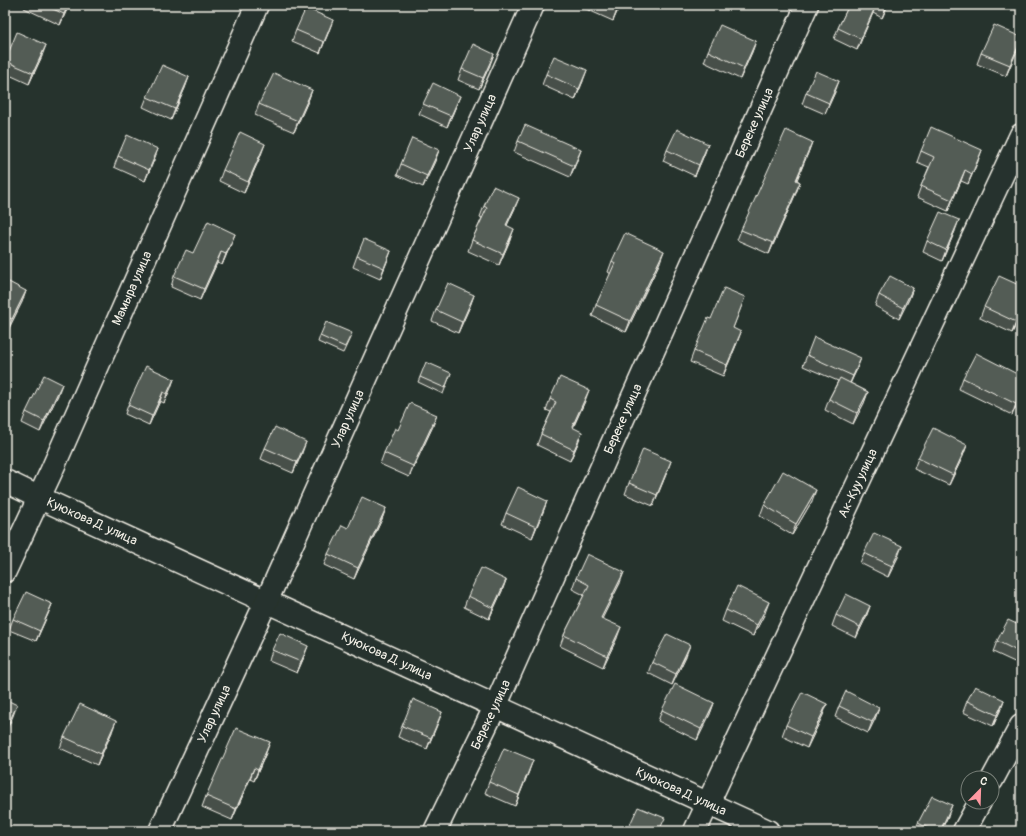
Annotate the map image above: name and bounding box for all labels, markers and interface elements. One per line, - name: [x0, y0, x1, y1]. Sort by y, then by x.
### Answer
- street label: Береке улица: [732, 85, 777, 160]
- street label: Улар улица: [460, 91, 500, 155]
- street label: Мамыра улица: [109, 249, 155, 328]
- street label: Береке улица: [600, 381, 646, 457]
- street label: Улар улица: [328, 387, 368, 450]
- street label: Ак-Куу улица: [835, 446, 881, 520]
- street label: Куюкова Д. улица: [44, 494, 140, 549]
- street label: Куюкова Д. улица: [339, 628, 435, 684]
- street label: Береке улица: [468, 677, 514, 752]
- street label: Улар улица: [194, 682, 235, 745]
- street label: Куюкова Д. улица: [633, 764, 729, 819]
- north arrow: [960, 770, 1000, 810]
- text: С: [978, 774, 990, 789]

